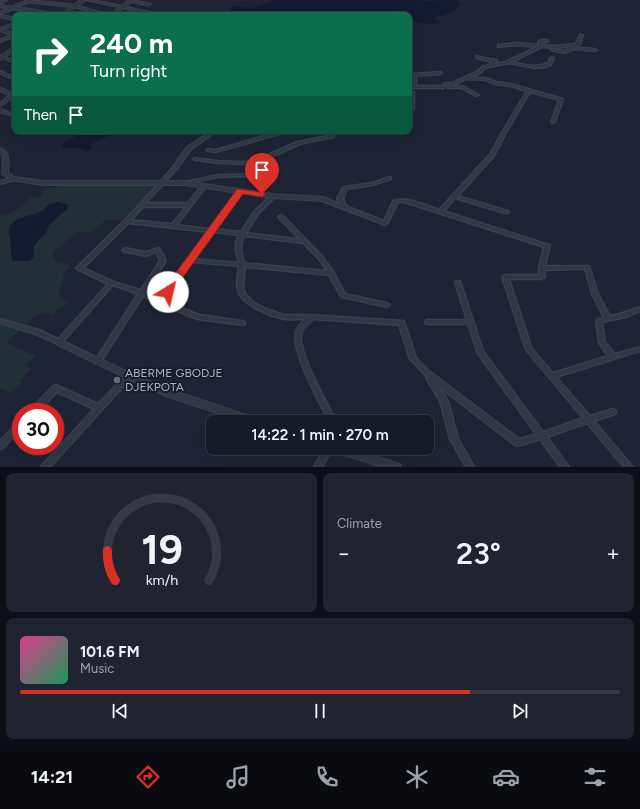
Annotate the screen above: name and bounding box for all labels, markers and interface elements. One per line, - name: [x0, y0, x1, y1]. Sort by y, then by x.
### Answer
- text: 240 m: [90, 26, 173, 60]
- icon: right: [24, 28, 76, 80]
- text: Turn right: [90, 60, 167, 82]
- icon: arrive: [65, 104, 87, 126]
- text: Then: [24, 106, 57, 124]
- pin: [245, 153, 279, 194]
- icon: arrive: [251, 159, 273, 181]
- position arrow: [147, 271, 189, 313]
- place label: ABERME GBODJE DJEKPOTA: [125, 366, 223, 394]
- marker: ABERME GBODJE DJEKPOTA: [112, 375, 122, 385]
- speed limit sign: 30: [12, 403, 64, 455]
- text: 14:22 · 1 min · 270 m: [251, 426, 389, 444]
- text: Climate: [337, 516, 382, 531]
- text: 19: [141, 523, 182, 573]
- text: 23°: [456, 535, 501, 572]
- text: −: [337, 540, 351, 567]
- text: +: [606, 540, 620, 567]
- text: km/h: [145, 570, 178, 588]
- text: 101.6 FM: [80, 643, 140, 661]
- text: Music: [80, 661, 114, 676]
- icon: previous: [109, 700, 131, 722]
- icon: pause: [309, 700, 331, 722]
- icon: next: [509, 700, 531, 722]
- icon: directions: [134, 763, 162, 791]
- icon: music: [224, 763, 252, 791]
- icon: phone: [313, 763, 341, 791]
- icon: climate: [403, 763, 431, 791]
- icon: car: [492, 763, 520, 791]
- icon: filters: [581, 763, 609, 791]
- text: 14:21: [31, 766, 73, 788]

